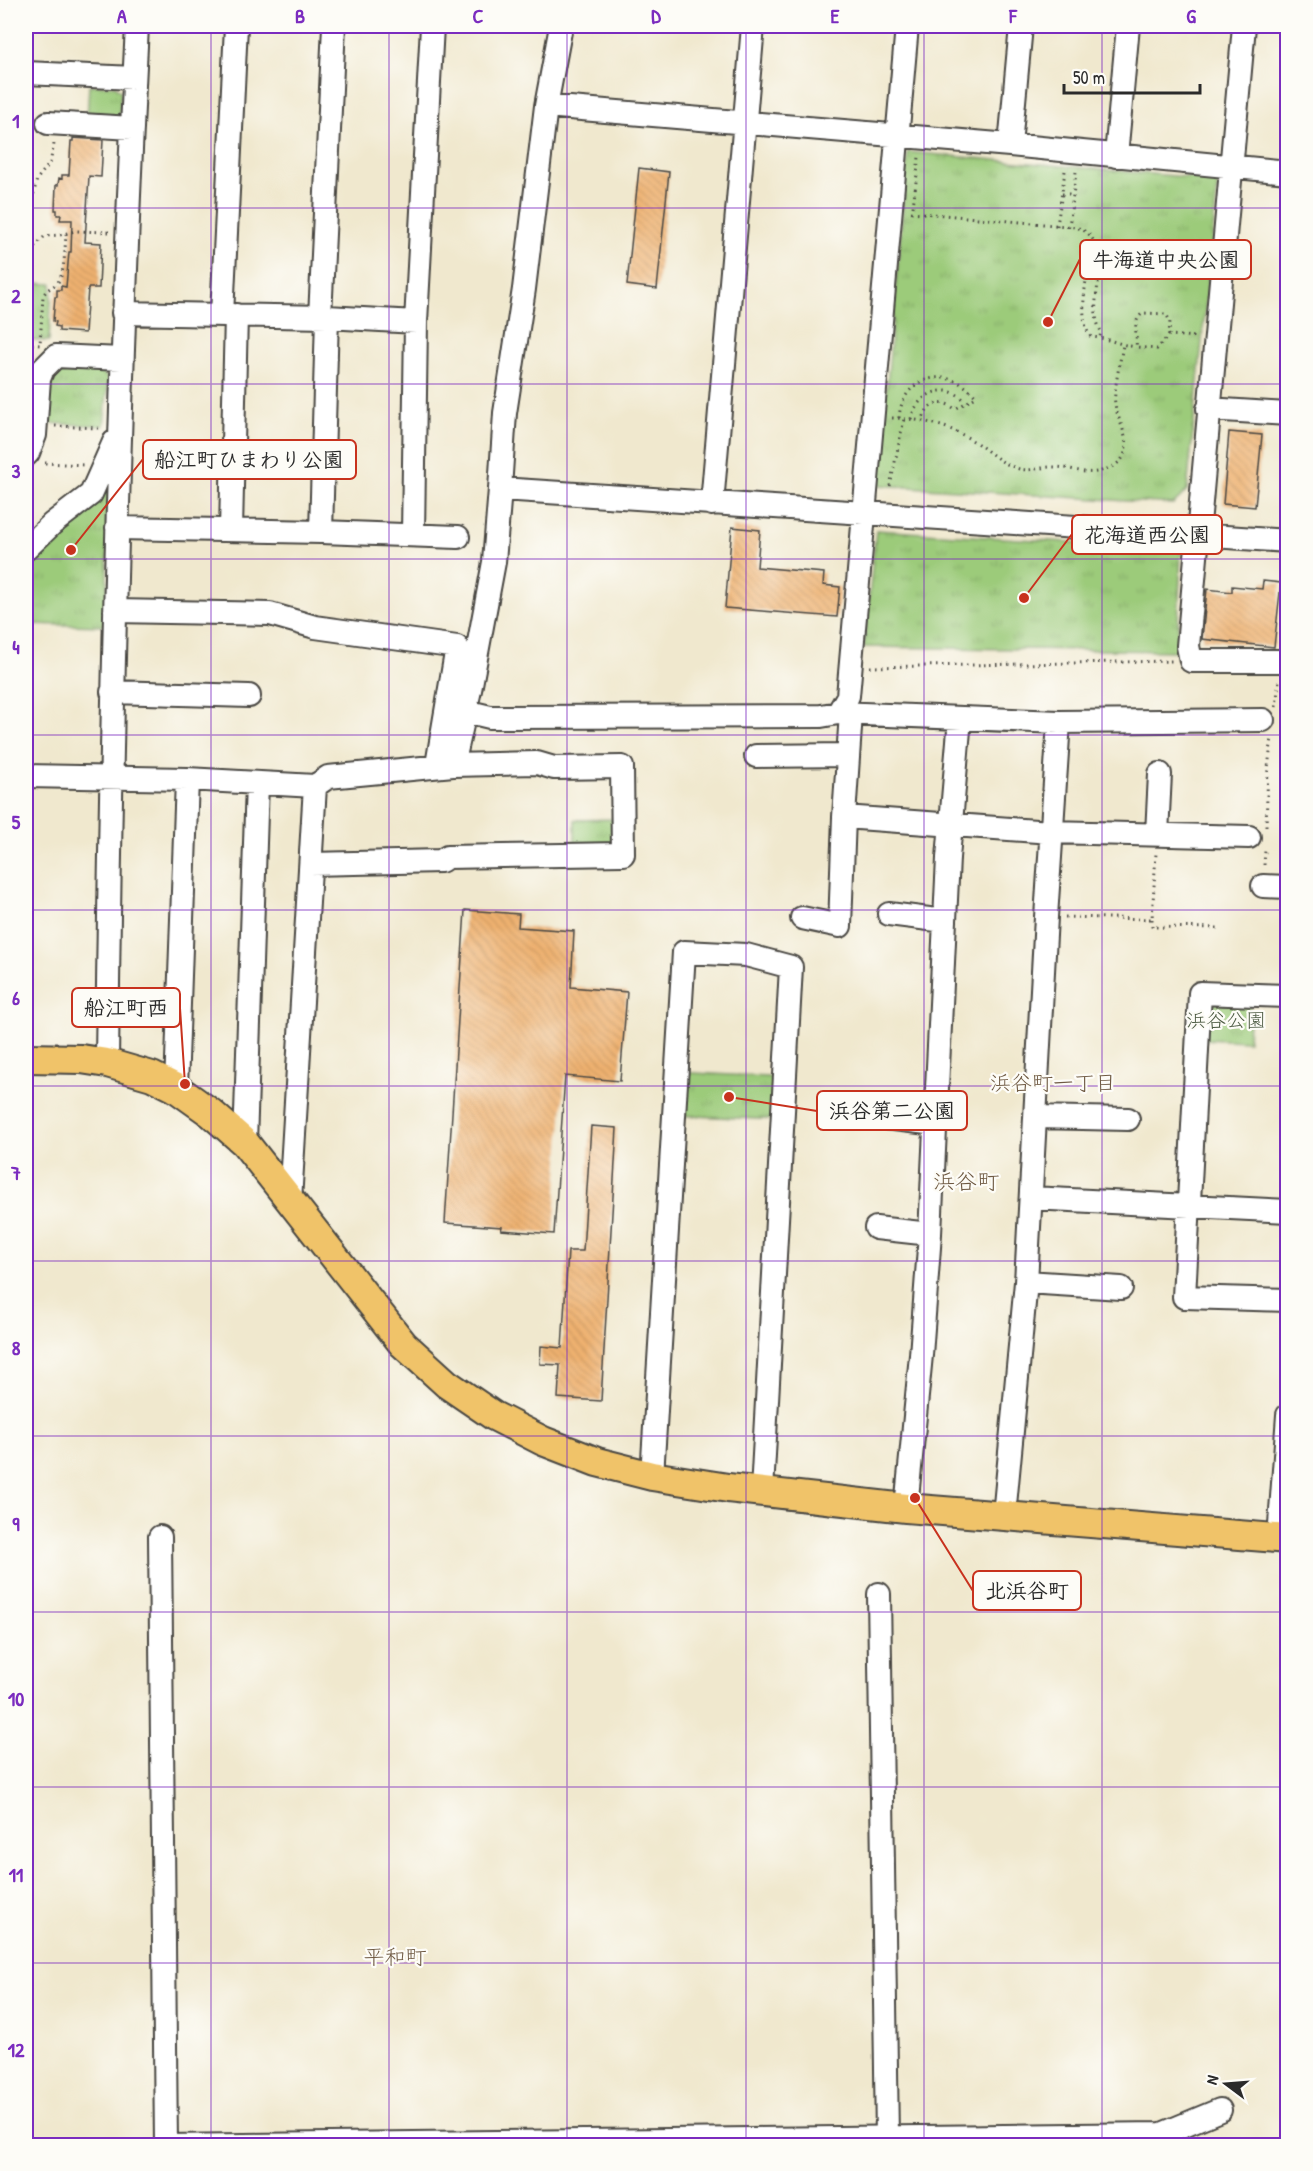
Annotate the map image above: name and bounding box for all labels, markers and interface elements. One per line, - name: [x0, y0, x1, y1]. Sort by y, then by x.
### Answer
- text: A: [117, 2, 127, 29]
- text: B: [295, 2, 305, 29]
- text: C: [473, 2, 484, 29]
- text: D: [651, 2, 661, 29]
- text: E: [831, 2, 840, 29]
- text: F: [1008, 2, 1018, 29]
- text: G: [1186, 2, 1196, 29]
- scale bar: [1064, 57, 1200, 95]
- text: 50 m: [1073, 65, 1105, 90]
- text: 1: [12, 107, 20, 134]
- callout: 牛海道中央公園: [1080, 240, 1251, 279]
- text: 牛海道中央公園: [1093, 245, 1240, 274]
- text: 2: [11, 282, 21, 309]
- callout: 船江町ひまわり公園: [143, 440, 356, 479]
- text: 船江町ひまわり公園: [155, 445, 344, 474]
- text: 3: [12, 457, 21, 484]
- callout: 花海道西公園: [1072, 515, 1222, 554]
- text: 花海道西公園: [1084, 520, 1210, 549]
- text: 4: [12, 633, 20, 660]
- text: 5: [12, 808, 21, 835]
- text: 6: [12, 984, 20, 1011]
- callout: 船江町西: [72, 988, 180, 1027]
- text: 船江町西: [84, 993, 168, 1022]
- park label: 浜谷公園: [1186, 1006, 1266, 1033]
- district label: 浜谷町一丁目: [990, 1068, 1116, 1097]
- callout: 浜谷第二公園: [817, 1091, 967, 1130]
- text: 浜谷第二公園: [829, 1096, 955, 1125]
- text: 7: [10, 1159, 21, 1186]
- district label: 浜谷町: [933, 1166, 999, 1196]
- text: 8: [12, 1334, 21, 1361]
- text: 9: [12, 1510, 20, 1537]
- callout: 北浜谷町: [973, 1571, 1081, 1610]
- text: 北浜谷町: [985, 1576, 1069, 1605]
- text: 10: [8, 1685, 24, 1712]
- text: 11: [9, 1861, 23, 1888]
- district label: 平和町: [364, 1942, 427, 1971]
- text: 12: [8, 2036, 25, 2063]
- north arrow: [1196, 2054, 1256, 2114]
- text: N: [1200, 2072, 1223, 2087]

